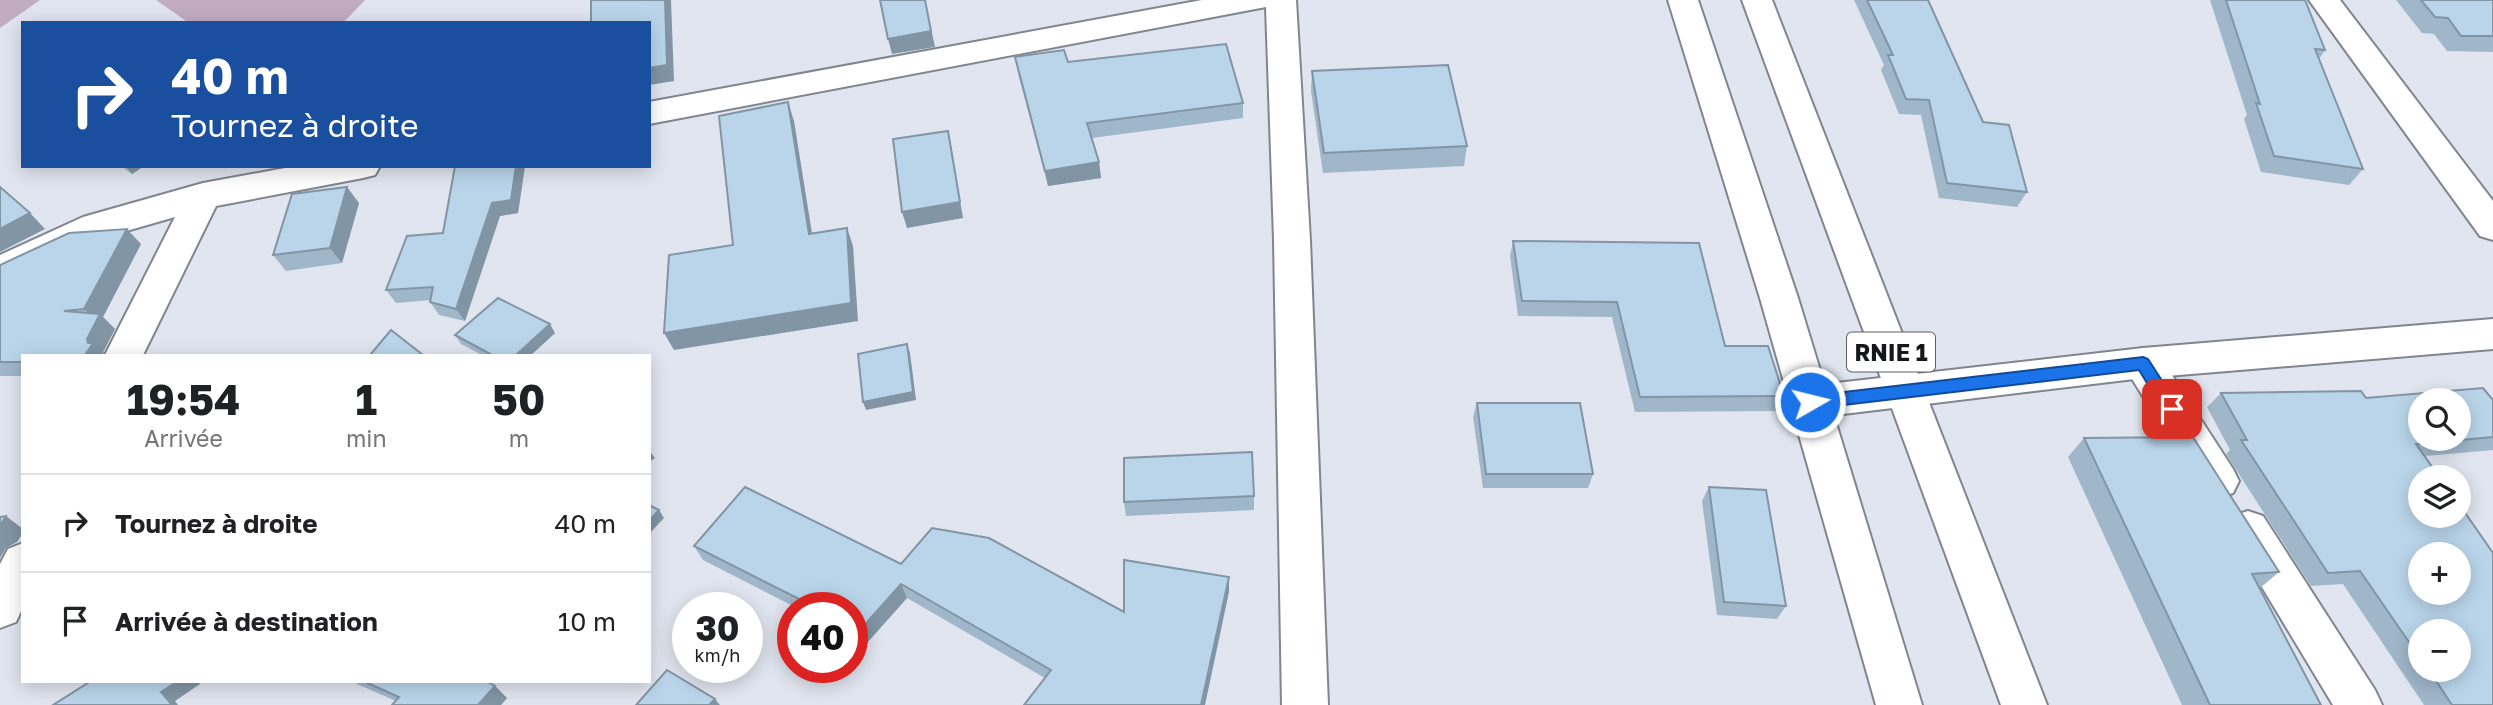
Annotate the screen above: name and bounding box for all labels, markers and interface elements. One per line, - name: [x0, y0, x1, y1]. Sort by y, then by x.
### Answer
- text: 40 m: [171, 46, 289, 105]
- icon: right: [56, 49, 147, 140]
- text: Tournez à droite: [171, 106, 419, 144]
- road number: RNIE 1: [1847, 332, 1935, 372]
- position arrow: [1773, 365, 1847, 439]
- text: 19:54: [127, 374, 240, 424]
- text: 1: [356, 374, 377, 424]
- text: 50: [492, 374, 545, 424]
- pin: [2142, 379, 2202, 439]
- map controls: [2408, 388, 2471, 682]
- button: search: [2408, 388, 2471, 451]
- icon: arrive: [2153, 390, 2191, 428]
- text: Arrivée: [144, 424, 223, 452]
- text: min: [346, 424, 387, 452]
- text: m: [509, 424, 529, 452]
- button: layers: [2408, 465, 2471, 528]
- icon: right: [56, 504, 94, 542]
- text: Tournez à droite: [115, 508, 318, 539]
- text: 40 m: [555, 508, 616, 539]
- button: +: [2408, 542, 2471, 605]
- speed limit sign: 40: [777, 592, 868, 683]
- icon: arrive: [56, 602, 94, 640]
- text: Arrivée à destination: [115, 606, 378, 637]
- text: 10 m: [558, 606, 616, 637]
- text: 30: [695, 607, 740, 649]
- button: −: [2408, 619, 2471, 682]
- text: km/h: [695, 644, 740, 666]

